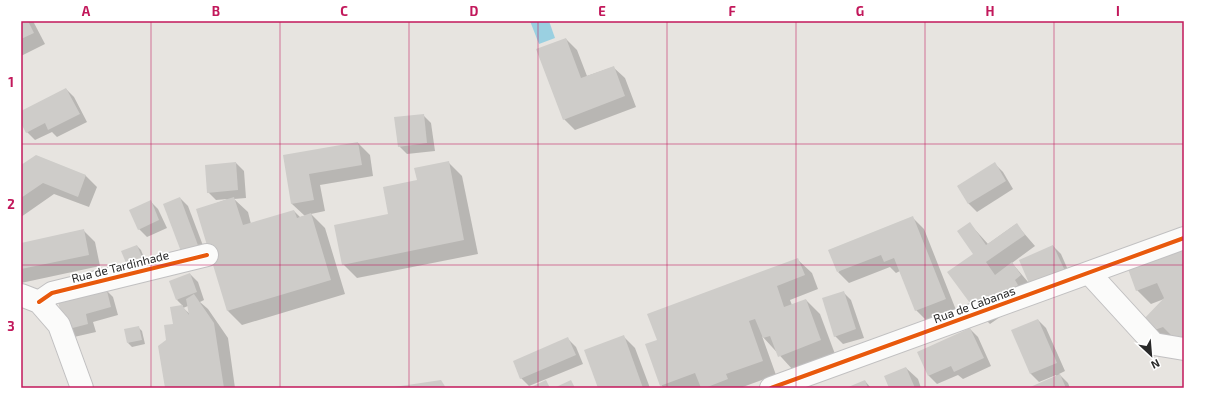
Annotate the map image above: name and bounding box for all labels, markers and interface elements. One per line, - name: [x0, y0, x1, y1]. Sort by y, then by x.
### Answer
- text: A: [82, 3, 91, 19]
- text: B: [212, 3, 220, 19]
- text: C: [340, 3, 348, 19]
- text: D: [470, 3, 479, 19]
- text: E: [598, 3, 606, 19]
- text: F: [728, 3, 736, 19]
- text: G: [856, 3, 864, 19]
- text: H: [986, 3, 995, 19]
- text: I: [1116, 3, 1120, 19]
- text: 1: [8, 74, 14, 90]
- text: 2: [7, 196, 15, 212]
- street label: Rua de Tardinhade: [70, 247, 170, 285]
- street label: Rua de Cabanas: [931, 283, 1017, 325]
- text: 3: [7, 318, 15, 334]
- north arrow: [1131, 335, 1171, 375]
- text: N: [1149, 357, 1162, 372]

